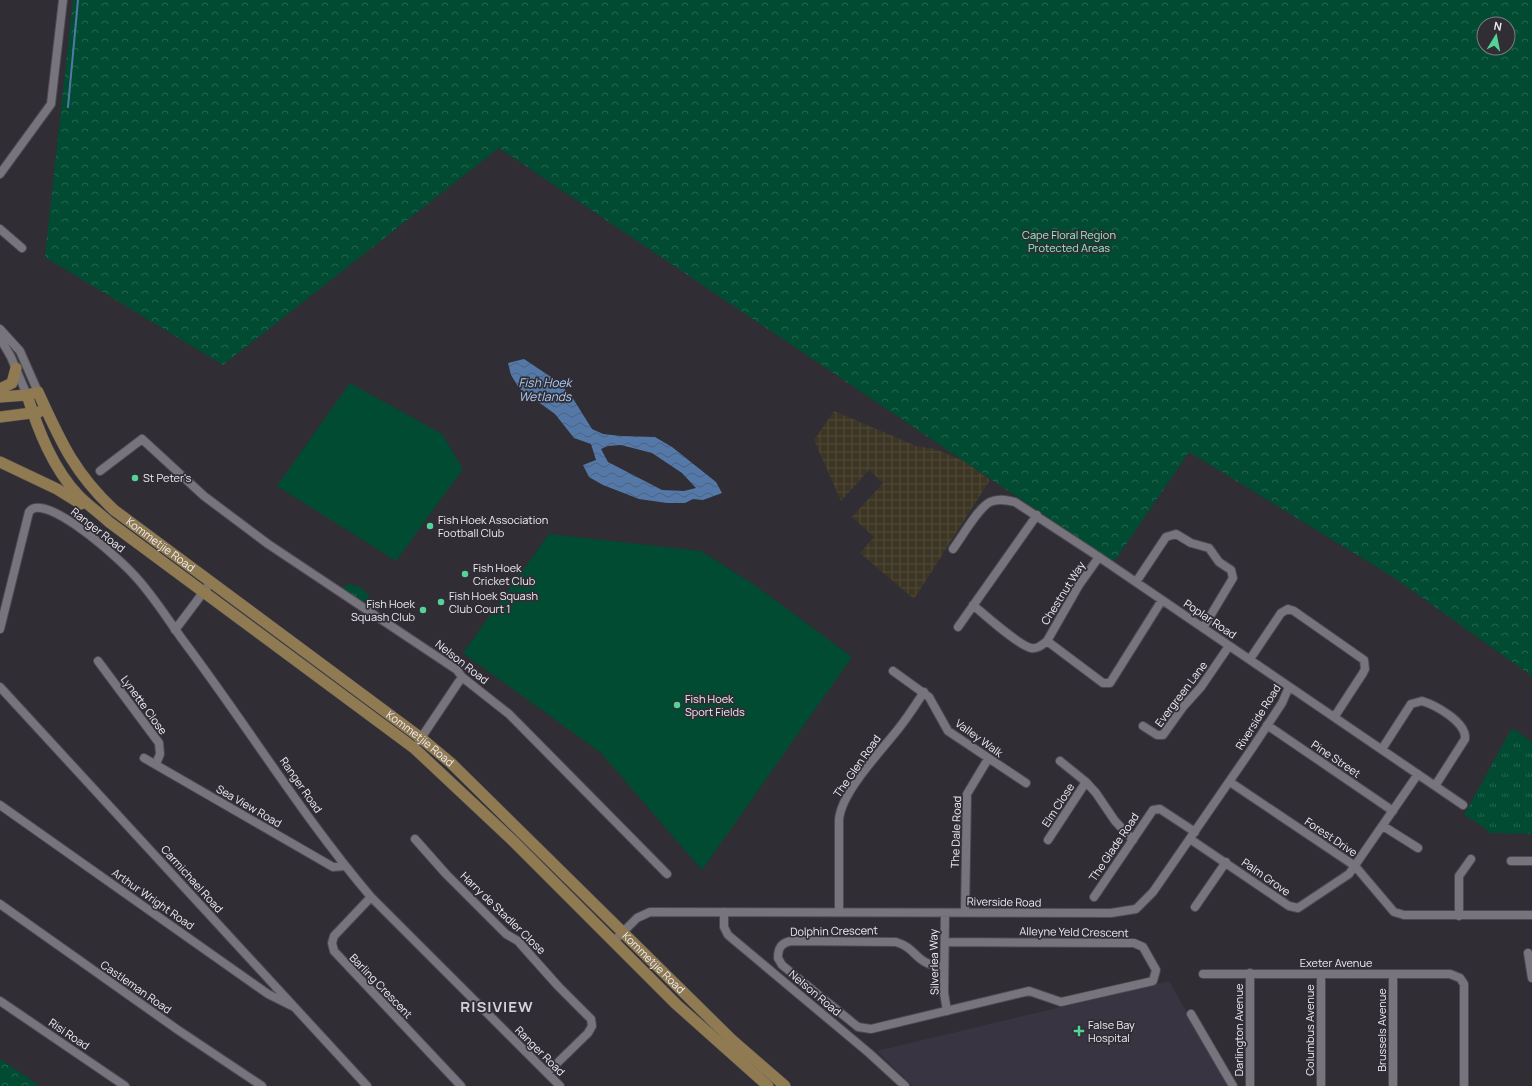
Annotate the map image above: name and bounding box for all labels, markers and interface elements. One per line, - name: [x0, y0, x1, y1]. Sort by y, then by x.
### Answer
- north arrow: [1476, 16, 1516, 56]
- text: N: [1493, 18, 1503, 34]
- park label: Cape Floral Region Protected Areas: [1022, 227, 1116, 255]
- water label: Fish Hoek Wetlands: [519, 374, 574, 405]
- place label: St Peter's: [143, 470, 191, 485]
- marker: St Peter's: [130, 473, 140, 483]
- street label: Ranger Road: [68, 504, 128, 555]
- place label: Fish Hoek Association Football Club: [438, 512, 548, 540]
- street label: Kommetjie Road: [123, 514, 198, 575]
- marker: Fish Hoek Association Football Club: [425, 521, 435, 531]
- street label: Chestnut Way: [1037, 558, 1088, 627]
- place label: Fish Hoek Cricket Club: [473, 560, 536, 588]
- marker: Fish Hoek Cricket Club: [460, 569, 470, 579]
- place label: Fish Hoek Squash Club Court 1: [449, 588, 538, 616]
- street label: Poplar Road: [1181, 595, 1240, 642]
- place label: Fish Hoek Squash Club: [351, 596, 416, 624]
- marker: Fish Hoek Squash Club Court 1: [436, 597, 446, 607]
- marker: Fish Hoek Squash Club: [418, 605, 428, 615]
- street label: Nelson Road: [433, 636, 492, 687]
- street label: Evergreen Lane: [1151, 657, 1210, 729]
- street label: Lynette Close: [118, 672, 171, 738]
- street label: Riverside Road: [1231, 681, 1284, 752]
- place label: Fish Hoek Sport Fields: [685, 691, 745, 719]
- marker: Fish Hoek Sport Fields: [672, 700, 682, 710]
- street label: Kommetjie Road: [384, 707, 457, 769]
- street label: Valley Walk: [952, 715, 1007, 760]
- street label: The Glen Road: [829, 731, 884, 800]
- street label: Pine Street: [1309, 737, 1364, 781]
- street label: Ranger Road: [277, 754, 326, 816]
- street label: Elm Close: [1038, 779, 1078, 830]
- street label: Sea View Road: [214, 781, 285, 830]
- street label: The Dale Road: [947, 795, 964, 868]
- street label: The Glade Road: [1085, 810, 1142, 884]
- street label: Forest Drive: [1302, 814, 1361, 860]
- street label: Carmichael Road: [158, 842, 227, 916]
- street label: Palm Grove: [1239, 854, 1294, 899]
- street label: Arthur Wright Road: [109, 865, 197, 933]
- street label: Harry de Stadler Close: [458, 868, 550, 958]
- street label: Riverside Road: [967, 893, 1041, 910]
- street label: Dolphin Crescent: [790, 922, 878, 939]
- street label: Alleyne Yeld Crescent: [1019, 923, 1129, 940]
- street label: Kommetjie Road: [619, 928, 689, 997]
- street label: Silverlea Way: [925, 929, 942, 995]
- street label: Barling Crescent: [347, 950, 416, 1021]
- street label: Exeter Avenue: [1300, 955, 1373, 970]
- street label: Castleman Road: [98, 957, 175, 1017]
- street label: Nelson Road: [786, 966, 845, 1019]
- street label: Darlington Avenue: [1231, 983, 1246, 1076]
- street label: Columbus Avenue: [1302, 984, 1317, 1076]
- street label: Brussels Avenue: [1374, 988, 1389, 1072]
- district label: RISIVIEW: [460, 996, 534, 1017]
- street label: Risi Road: [46, 1014, 93, 1053]
- place label: False Bay Hospital: [1088, 1017, 1135, 1045]
- street label: Ranger Road: [512, 1022, 569, 1079]
- marker: False Bay Hospital: [1073, 1025, 1085, 1037]

